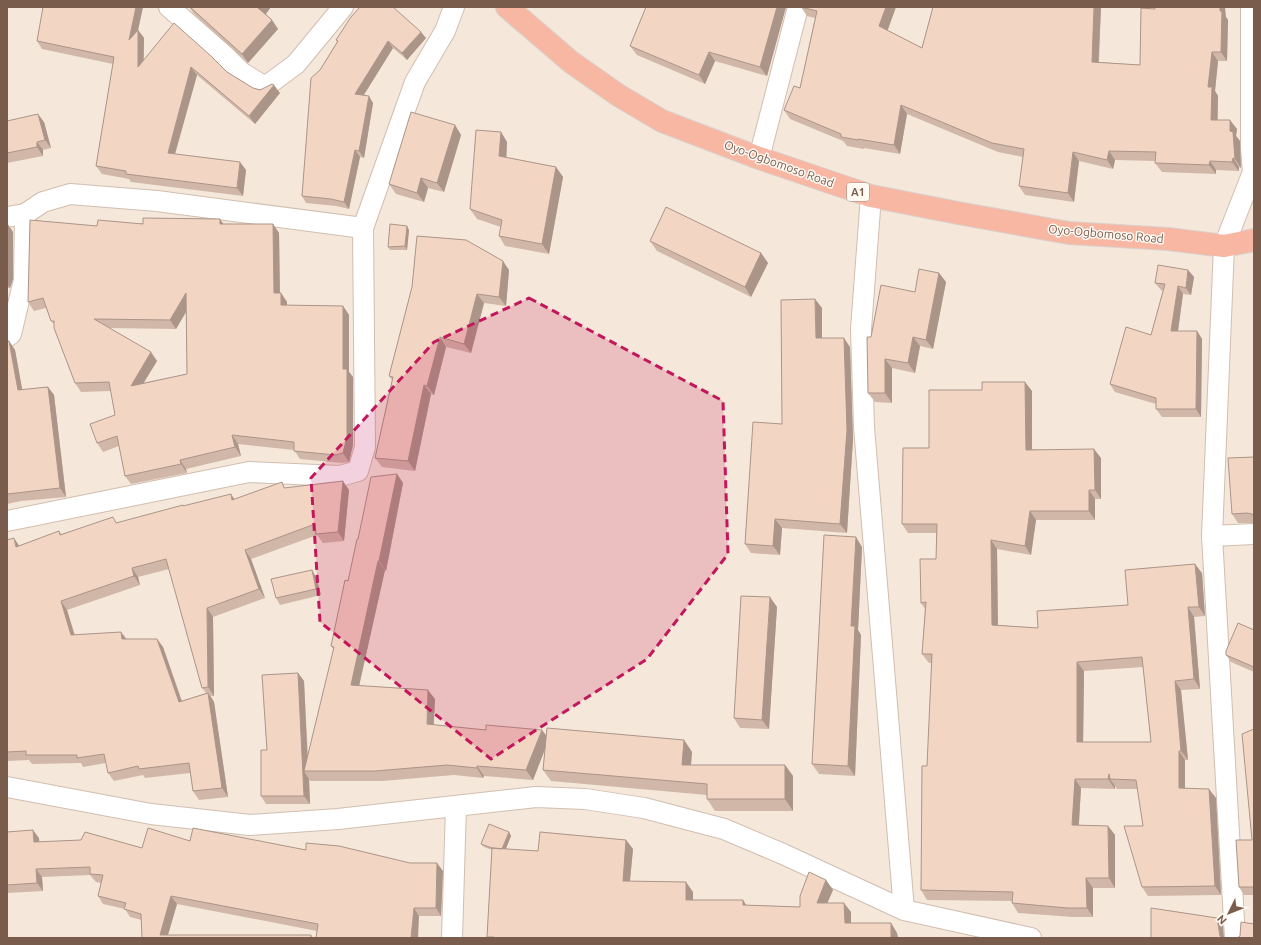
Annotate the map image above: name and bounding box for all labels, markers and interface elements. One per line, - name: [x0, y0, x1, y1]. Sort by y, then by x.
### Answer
- street label: Oyo-Ogbomoso Road: [723, 138, 836, 189]
- road number: A1: [847, 183, 869, 201]
- street label: Oyo-Ogbomoso Road: [1048, 222, 1164, 245]
- north arrow: [1209, 893, 1249, 933]
- text: N: [1214, 913, 1229, 927]

